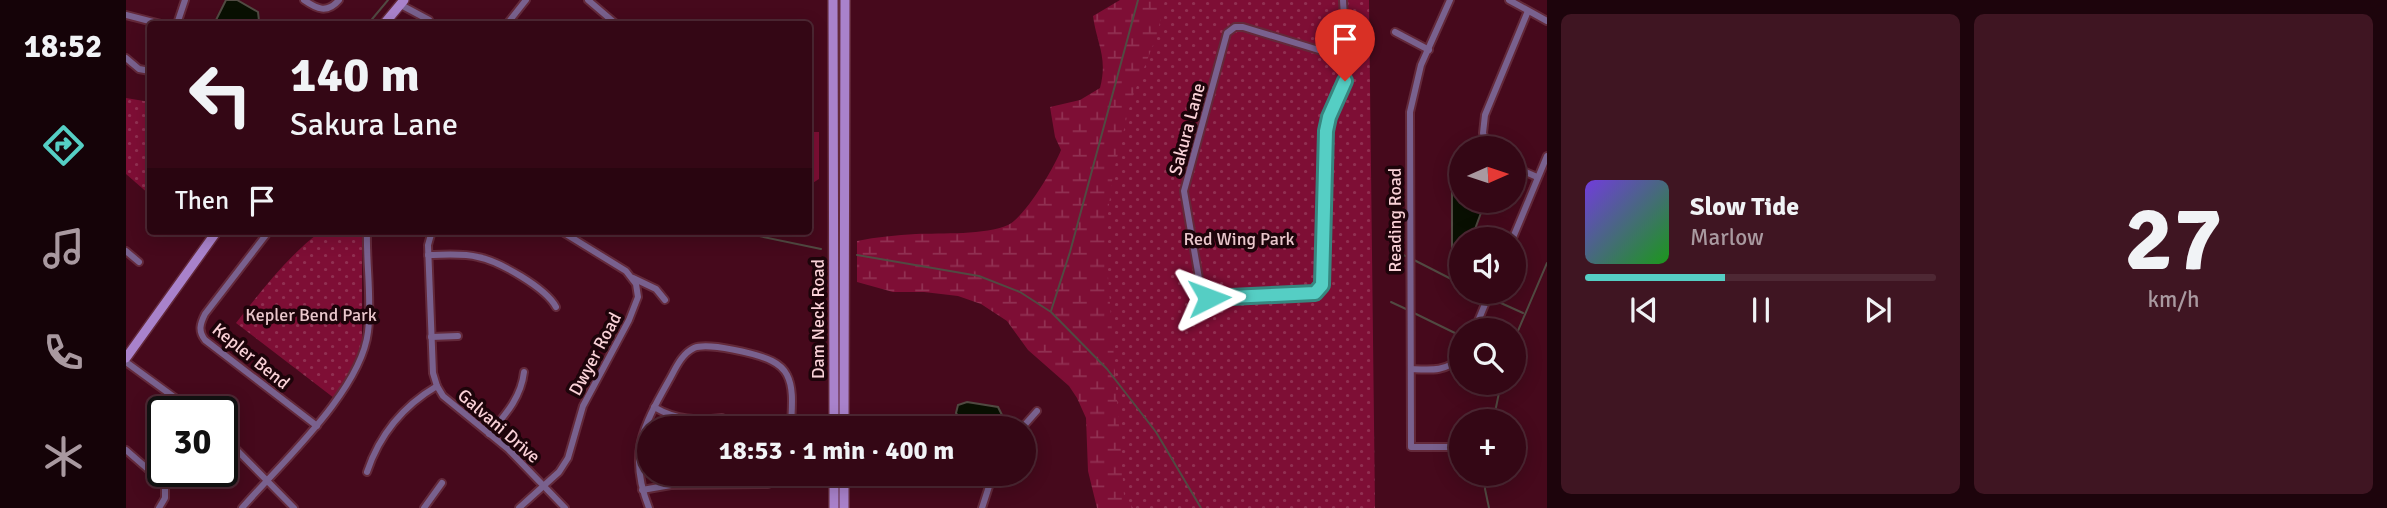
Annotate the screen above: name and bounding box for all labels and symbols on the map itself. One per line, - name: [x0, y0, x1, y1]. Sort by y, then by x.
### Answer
- pin: [1315, 9, 1375, 81]
- street label: Sakura Lane: [1164, 81, 1210, 177]
- north arrow: [1449, 136, 1526, 214]
- street label: Reading Road: [1384, 168, 1406, 272]
- park label: Red Wing Park: [1183, 228, 1295, 250]
- street label: Dam Neck Road: [807, 259, 829, 379]
- position arrow: [1172, 261, 1246, 335]
- park label: Kepler Bend Park: [245, 304, 377, 326]
- street label: Dwyer Road: [564, 309, 626, 399]
- street label: Kepler Bend: [208, 318, 294, 394]
- street label: Galvani Drive: [453, 384, 545, 468]
- speed limit sign: 30: [147, 396, 238, 487]

